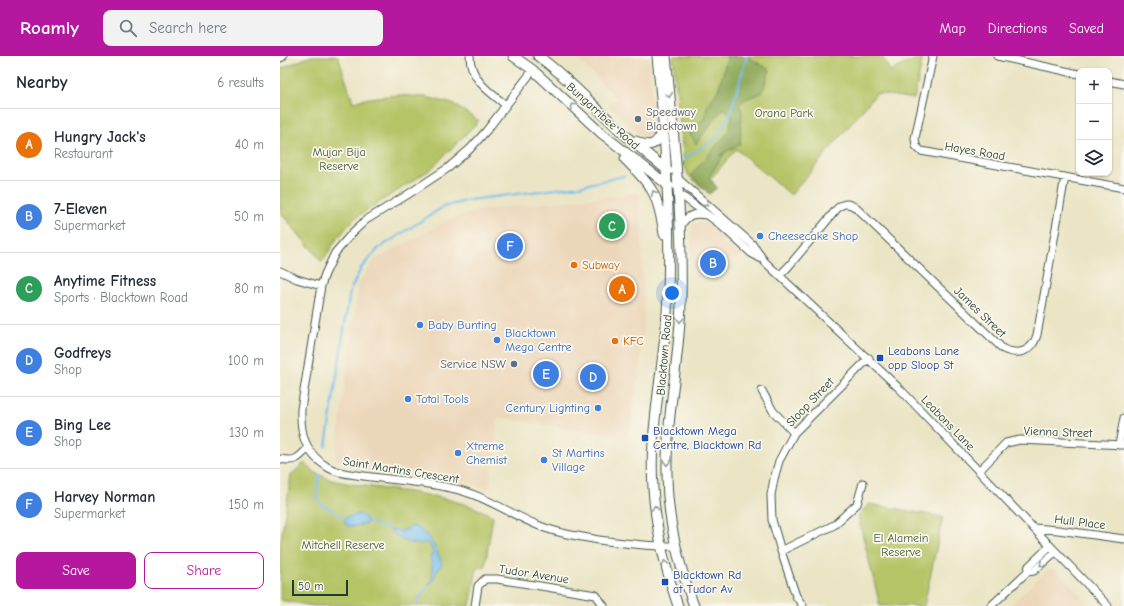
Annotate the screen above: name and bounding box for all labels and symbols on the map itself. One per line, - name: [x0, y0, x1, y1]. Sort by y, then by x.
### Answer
- street label: Bungarribee Road: [564, 80, 642, 152]
- one-way arrow: [665, 92, 674, 98]
- one-way arrow: [570, 103, 578, 111]
- place label: Speedway Blacktown: [646, 105, 697, 133]
- park label: Orana Park: [755, 106, 813, 120]
- marker: Speedway Blacktown: [633, 114, 643, 124]
- street label: Hayes Road: [944, 139, 1006, 163]
- park label: Mujar Bija Reserve: [312, 145, 366, 173]
- one-way arrow: [651, 190, 659, 198]
- one-way arrow: [702, 199, 709, 206]
- pin: C: [599, 211, 625, 241]
- place label: Cheesecake Shop: [768, 229, 858, 243]
- pin: F: [497, 231, 523, 261]
- marker: Cheesecake Shop: [755, 231, 765, 241]
- pin: B: [700, 248, 726, 278]
- place label: Subway: [582, 258, 620, 272]
- marker: Subway: [569, 260, 579, 270]
- pin: A: [609, 274, 635, 304]
- your location: [662, 283, 682, 303]
- street label: James Street: [951, 284, 1009, 341]
- street label: Blacktown Road: [654, 314, 674, 396]
- one-way arrow: [676, 317, 684, 323]
- place label: Baby Bunting: [428, 318, 497, 332]
- marker: Baby Bunting: [415, 320, 425, 330]
- place label: Blacktown Mega Centre: [505, 326, 572, 354]
- place label: KFC: [623, 334, 644, 348]
- marker: Blacktown Mega Centre: [492, 335, 502, 345]
- marker: KFC: [610, 336, 620, 346]
- place label: Leabons Lane opp Sloop St: [888, 344, 959, 372]
- marker: Leabons Lane opp Sloop St: [875, 353, 885, 363]
- place label: Service NSW: [440, 357, 507, 371]
- marker: Service NSW: [509, 359, 519, 369]
- pin: E: [533, 359, 559, 389]
- pin: D: [580, 362, 606, 392]
- street label: Sloop Street: [783, 374, 837, 429]
- place label: Total Tools: [416, 392, 469, 406]
- street label: Leabons Lane: [918, 393, 978, 453]
- marker: Total Tools: [403, 394, 413, 404]
- place label: Century Lighting: [506, 401, 590, 415]
- marker: Century Lighting: [593, 403, 603, 413]
- place label: Blacktown Mega Centre, Blacktown Rd: [653, 424, 761, 452]
- street label: Vienna Street: [1023, 424, 1093, 440]
- marker: Blacktown Mega Centre, Blacktown Rd: [640, 433, 650, 443]
- place label: Xtreme Chemist: [466, 439, 507, 467]
- place label: St Martins Village: [552, 446, 605, 474]
- marker: Xtreme Chemist: [453, 448, 463, 458]
- street label: Saint Martins Crescent: [342, 454, 461, 486]
- marker: St Martins Village: [539, 455, 549, 465]
- one-way arrow: [663, 460, 671, 466]
- one-way arrow: [650, 505, 659, 511]
- street label: Hull Place: [1054, 512, 1106, 532]
- park label: El Alamein Reserve: [874, 531, 928, 559]
- park label: Mitchell Reserve: [302, 538, 384, 552]
- one-way arrow: [1040, 559, 1047, 566]
- one-way arrow: [661, 560, 669, 566]
- street label: Tudor Avenue: [498, 562, 570, 586]
- place label: Blacktown Rd at Tudor Av: [673, 568, 741, 596]
- marker: Blacktown Rd at Tudor Av: [660, 577, 670, 587]
- scale bar: [292, 578, 348, 597]

